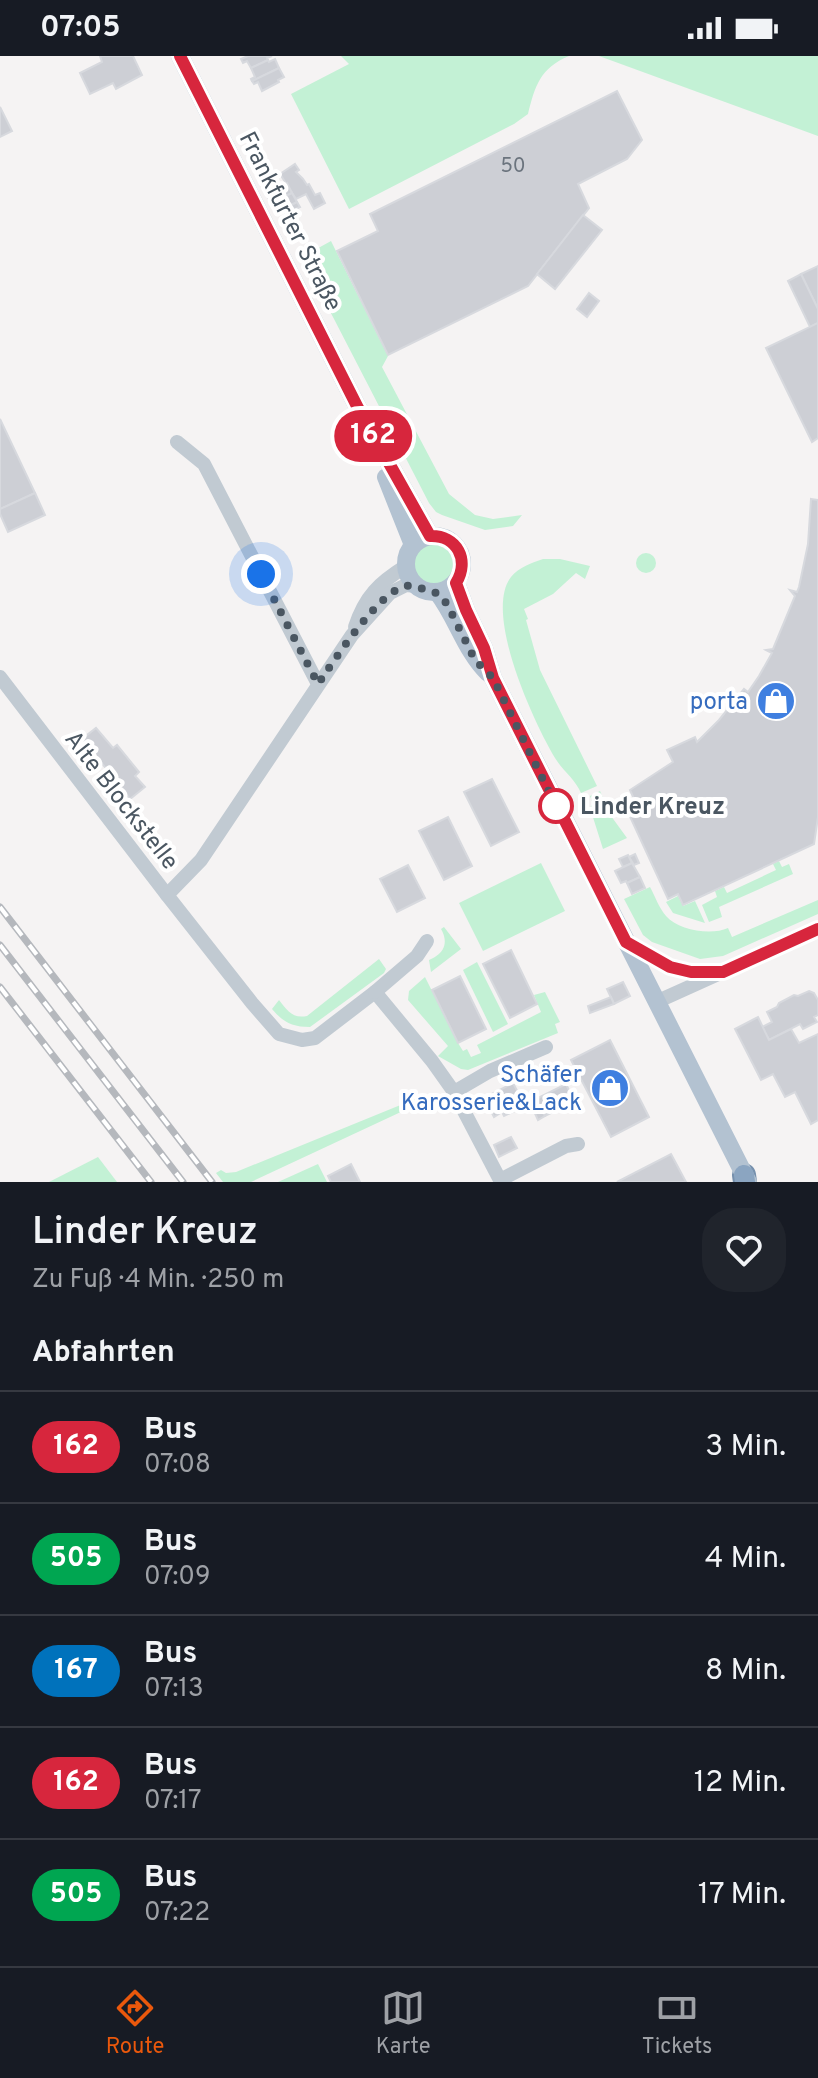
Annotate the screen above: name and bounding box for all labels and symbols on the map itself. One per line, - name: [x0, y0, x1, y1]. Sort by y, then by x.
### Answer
- street label: Frankfurter Straße: [231, 127, 347, 317]
- house number: 50: [500, 154, 526, 180]
- line badge: 162: [327, 410, 419, 462]
- your location: [241, 554, 281, 594]
- shop icon: porta: [755, 680, 797, 722]
- place label: porta: [690, 688, 748, 718]
- street label: Alte Blockstelle: [57, 726, 184, 877]
- marker: Linder Kreuz: [539, 789, 573, 823]
- place label: Linder Kreuz: [580, 793, 725, 823]
- place label: Schäfer Karosserie&Lack: [401, 1061, 582, 1119]
- shop icon: Schäfer Karosserie&Lack: [589, 1067, 631, 1109]

